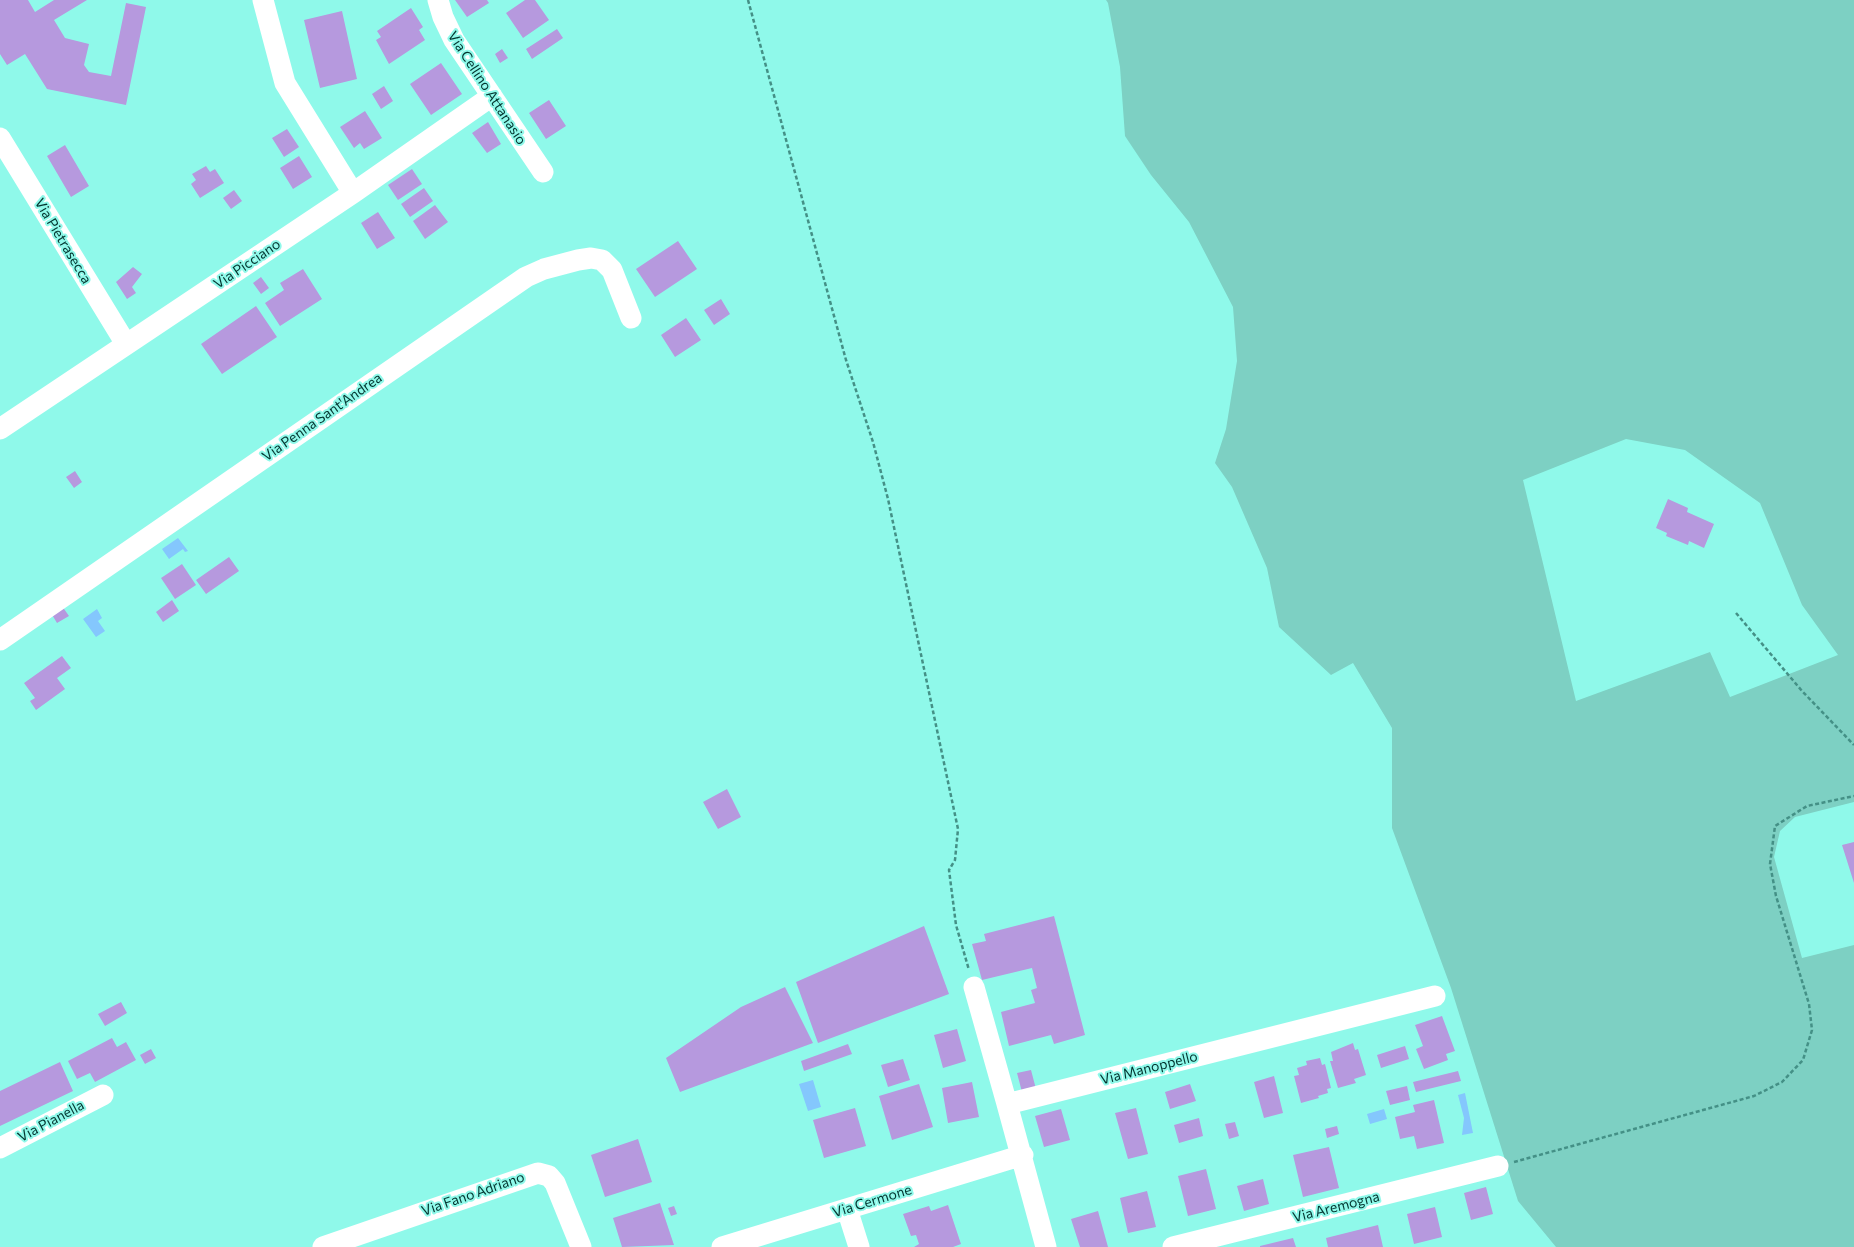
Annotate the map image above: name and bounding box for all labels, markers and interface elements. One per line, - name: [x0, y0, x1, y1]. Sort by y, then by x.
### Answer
- street label: Via Cellino Attanasio: [444, 28, 530, 148]
- street label: Via Pietrasecca: [31, 195, 95, 287]
- street label: Via Picciano: [210, 236, 284, 292]
- street label: Via Penna Sant'Andrea: [259, 369, 385, 465]
- street label: Via Manoppello: [1099, 1048, 1199, 1088]
- street label: Via Pianella: [15, 1097, 87, 1145]
- street label: Via Fano Adriano: [419, 1169, 527, 1219]
- street label: Via Cermone: [830, 1181, 914, 1221]
- street label: Via Aremogna: [1291, 1188, 1381, 1226]

